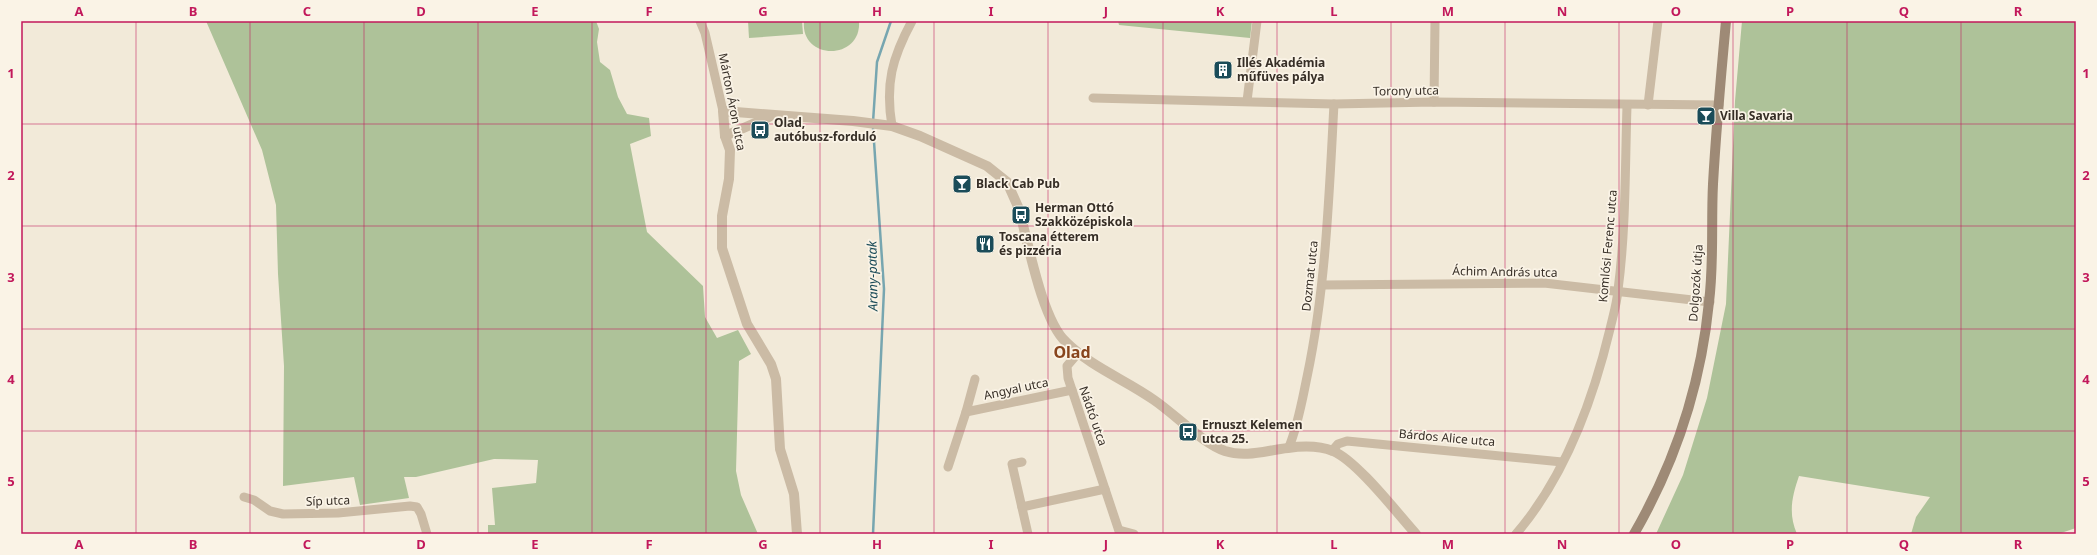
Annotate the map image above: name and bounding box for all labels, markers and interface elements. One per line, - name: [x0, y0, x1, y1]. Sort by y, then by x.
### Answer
- text: A: [75, 2, 84, 20]
- text: B: [189, 2, 197, 20]
- text: C: [303, 2, 311, 20]
- text: D: [416, 2, 426, 20]
- text: E: [531, 2, 539, 20]
- text: F: [645, 2, 653, 20]
- text: G: [758, 2, 768, 20]
- text: H: [872, 2, 882, 20]
- text: I: [988, 2, 994, 20]
- text: J: [1103, 2, 1108, 20]
- text: K: [1216, 2, 1225, 20]
- text: L: [1330, 2, 1338, 20]
- text: M: [1442, 2, 1454, 20]
- text: N: [1557, 2, 1567, 20]
- text: O: [1671, 2, 1681, 20]
- text: P: [1786, 2, 1794, 20]
- text: Q: [1899, 2, 1909, 20]
- text: R: [2014, 2, 2023, 20]
- street label: Márton Áron utca: [715, 52, 750, 152]
- place label: Illés Akadémia műfüves pálya: [1237, 54, 1325, 85]
- building icon: Illés Akadémia műfüves pálya: [1212, 59, 1234, 81]
- text: 1: [7, 64, 15, 82]
- text: 1: [2082, 64, 2090, 82]
- street label: Torony utca: [1373, 81, 1439, 100]
- bar icon: Villa Savaria: [1695, 105, 1717, 127]
- place label: Villa Savaria: [1720, 107, 1793, 124]
- place label: Olad, autóbusz-forduló: [774, 114, 877, 145]
- bus stop icon: Olad, autóbusz-forduló: [749, 119, 771, 141]
- text: 2: [7, 166, 15, 184]
- text: 2: [2082, 166, 2090, 184]
- bar icon: Black Cab Pub: [951, 173, 973, 195]
- place label: Black Cab Pub: [976, 175, 1060, 192]
- street label: Komlósi Ferenc utca: [1594, 189, 1621, 303]
- place label: Herman Ottó Szakközépiskola: [1035, 199, 1133, 230]
- bus stop icon: Herman Ottó Szakközépiskola: [1010, 204, 1032, 226]
- place label: Toscana étterem és pizzéria: [999, 228, 1099, 259]
- restaurant icon: Toscana étterem és pizzéria: [974, 233, 996, 255]
- water label: Arany-patak: [862, 240, 882, 312]
- street label: Dozmat utca: [1297, 240, 1322, 312]
- street label: Dolgozók útja: [1684, 244, 1707, 322]
- street label: Áchim András utca: [1452, 262, 1558, 281]
- text: 3: [7, 268, 15, 286]
- text: 3: [2082, 268, 2090, 286]
- district label: Olad: [1053, 341, 1091, 363]
- text: 4: [7, 370, 15, 388]
- text: 4: [2082, 370, 2090, 388]
- street label: Angyal utca: [982, 373, 1050, 404]
- street label: Nádtó utca: [1075, 384, 1112, 448]
- place label: Ernuszt Kelemen utca 25.: [1202, 416, 1303, 447]
- bus stop icon: Ernuszt Kelemen utca 25.: [1177, 421, 1199, 443]
- street label: Bárdos Alice utca: [1398, 425, 1496, 450]
- text: 5: [7, 472, 15, 490]
- text: 5: [2082, 472, 2090, 490]
- street label: Síp utca: [305, 491, 350, 510]
- text: A: [75, 535, 84, 553]
- text: B: [189, 535, 197, 553]
- text: C: [303, 535, 311, 553]
- text: D: [416, 535, 426, 553]
- text: E: [531, 535, 539, 553]
- text: F: [645, 535, 653, 553]
- text: G: [758, 535, 768, 553]
- text: H: [872, 535, 882, 553]
- text: I: [988, 535, 994, 553]
- text: J: [1103, 535, 1108, 553]
- text: K: [1216, 535, 1225, 553]
- text: L: [1330, 535, 1338, 553]
- text: M: [1442, 535, 1454, 553]
- text: N: [1557, 535, 1567, 553]
- text: O: [1671, 535, 1681, 553]
- text: P: [1786, 535, 1794, 553]
- text: Q: [1899, 535, 1909, 553]
- text: R: [2014, 535, 2023, 553]

